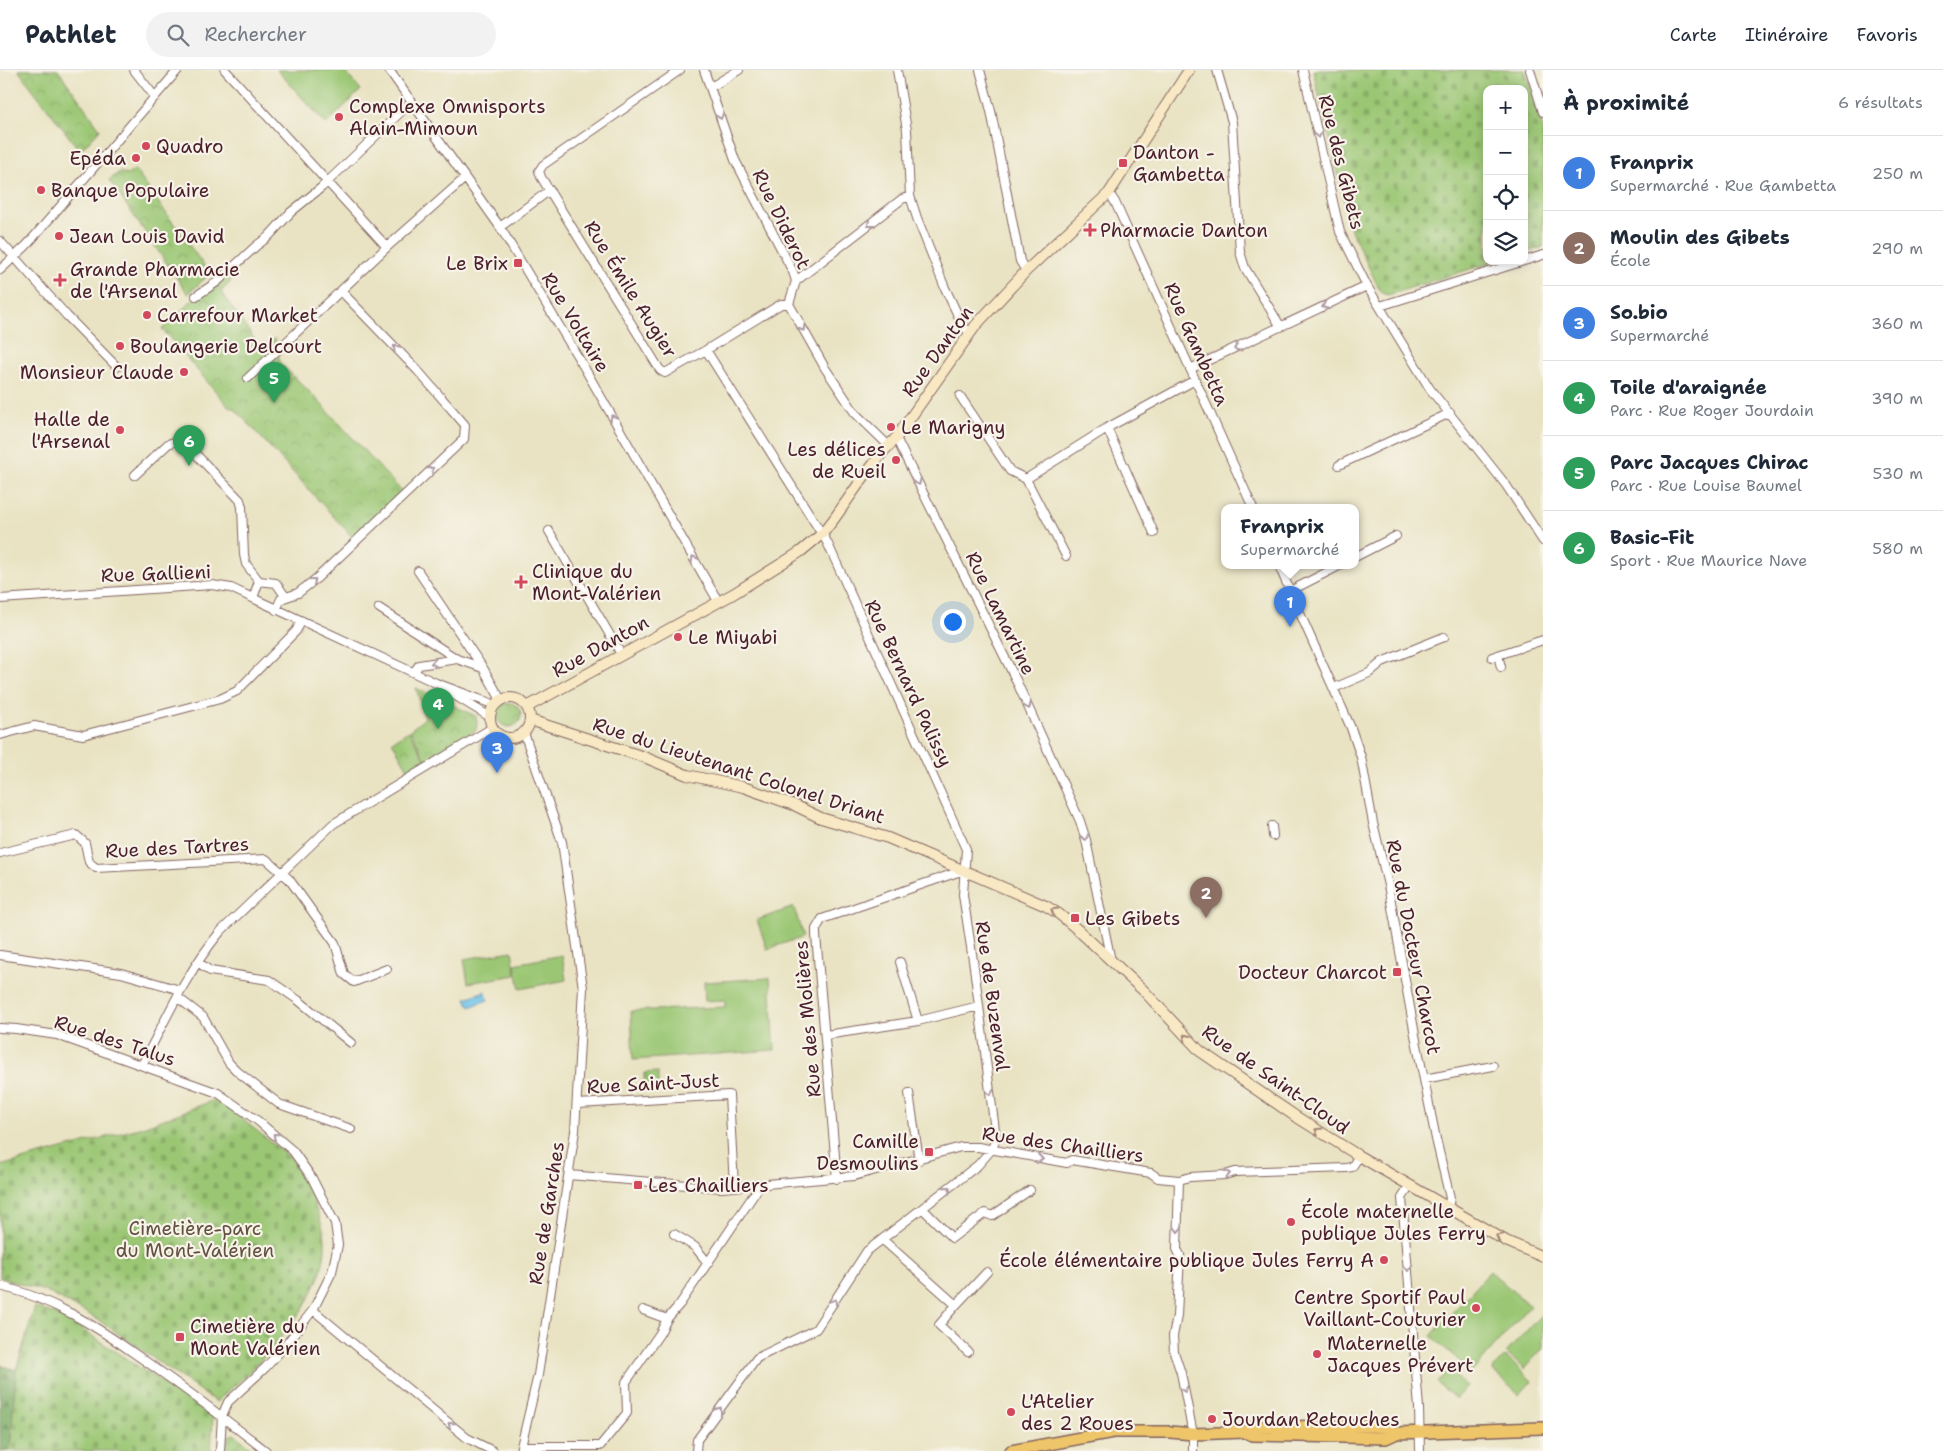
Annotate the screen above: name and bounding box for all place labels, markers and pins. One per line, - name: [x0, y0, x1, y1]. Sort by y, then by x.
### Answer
- place label: Complexe Omnisports Alain-Mimoun: [349, 94, 546, 141]
- marker: Complexe Omnisports Alain-Mimoun: [333, 111, 345, 123]
- place label: Quadro: [156, 134, 224, 159]
- marker: Quadro: [140, 140, 152, 152]
- place label: Danton - Gambetta: [1133, 140, 1225, 187]
- place label: Epéda: [70, 146, 126, 171]
- marker: Epéda: [130, 152, 142, 164]
- marker: Danton - Gambetta: [1117, 157, 1129, 169]
- place label: Banque Populaire: [51, 178, 209, 203]
- marker: Banque Populaire: [35, 184, 47, 196]
- place label: Pharmacie Danton: [1100, 218, 1268, 243]
- place label: Jean Louis David: [69, 224, 225, 249]
- marker: Pharmacie Danton: [1084, 224, 1096, 236]
- marker: Jean Louis David: [53, 230, 65, 242]
- place label: Le Brix: [446, 251, 508, 276]
- place label: Grande Pharmacie de l'Arsenal: [70, 257, 240, 304]
- marker: Le Brix: [512, 257, 524, 269]
- marker: Grande Pharmacie de l'Arsenal: [54, 274, 66, 286]
- place label: Carrefour Market: [157, 303, 318, 328]
- marker: Carrefour Market: [141, 309, 153, 321]
- place label: Boulangerie Delcourt: [130, 334, 322, 359]
- marker: Boulangerie Delcourt: [114, 340, 126, 352]
- place label: Monsieur Claude: [20, 360, 174, 385]
- pin: 5: [258, 362, 290, 403]
- marker: Monsieur Claude: [178, 366, 190, 378]
- place label: Halle de l'Arsenal: [32, 407, 110, 454]
- place label: Le Marigny: [901, 415, 1005, 440]
- marker: Le Marigny: [885, 421, 897, 433]
- marker: Halle de l'Arsenal: [114, 424, 126, 436]
- pin: 6: [173, 425, 205, 466]
- place label: Les délices de Rueil: [787, 437, 886, 484]
- marker: Les délices de Rueil: [890, 454, 902, 466]
- place label: Clinique du Mont-Valérien: [532, 559, 661, 606]
- marker: Clinique du Mont-Valérien: [514, 575, 528, 589]
- pin: 1: [1274, 586, 1306, 627]
- place label: Le Miyabi: [688, 625, 778, 650]
- marker: Le Miyabi: [672, 631, 684, 643]
- pin: 4: [422, 688, 454, 729]
- pin: 3: [481, 732, 513, 773]
- pin: 2: [1190, 877, 1222, 918]
- place label: Les Gibets: [1085, 906, 1180, 931]
- marker: Les Gibets: [1069, 912, 1081, 924]
- place label: Docteur Charcot: [1238, 960, 1387, 985]
- marker: Docteur Charcot: [1391, 966, 1403, 978]
- place label: Camille Desmoulins: [817, 1129, 919, 1176]
- marker: Camille Desmoulins: [923, 1146, 935, 1158]
- place label: Les Chailliers: [648, 1173, 769, 1198]
- marker: Les Chailliers: [632, 1179, 644, 1191]
- place label: École maternelle publique Jules Ferry: [1301, 1198, 1486, 1246]
- marker: École maternelle publique Jules Ferry: [1285, 1216, 1297, 1228]
- place label: École élémentaire publique Jules Ferry A: [999, 1247, 1374, 1273]
- marker: École élémentaire publique Jules Ferry A: [1378, 1254, 1390, 1266]
- place label: Centre Sportif Paul Vaillant-Couturier: [1294, 1285, 1466, 1332]
- marker: Centre Sportif Paul Vaillant-Couturier: [1470, 1302, 1482, 1314]
- place label: Cimetière du Mont Valérien: [190, 1314, 320, 1361]
- marker: Cimetière du Mont Valérien: [174, 1331, 186, 1343]
- place label: Maternelle Jacques Prévert: [1327, 1331, 1474, 1378]
- marker: Maternelle Jacques Prévert: [1311, 1348, 1323, 1360]
- place label: L'Atelier des 2 Roues: [1021, 1389, 1134, 1436]
- marker: L'Atelier des 2 Roues: [1005, 1406, 1017, 1418]
- place label: Jourdan Retouches: [1222, 1407, 1400, 1432]
- marker: Jourdan Retouches: [1206, 1413, 1218, 1425]

